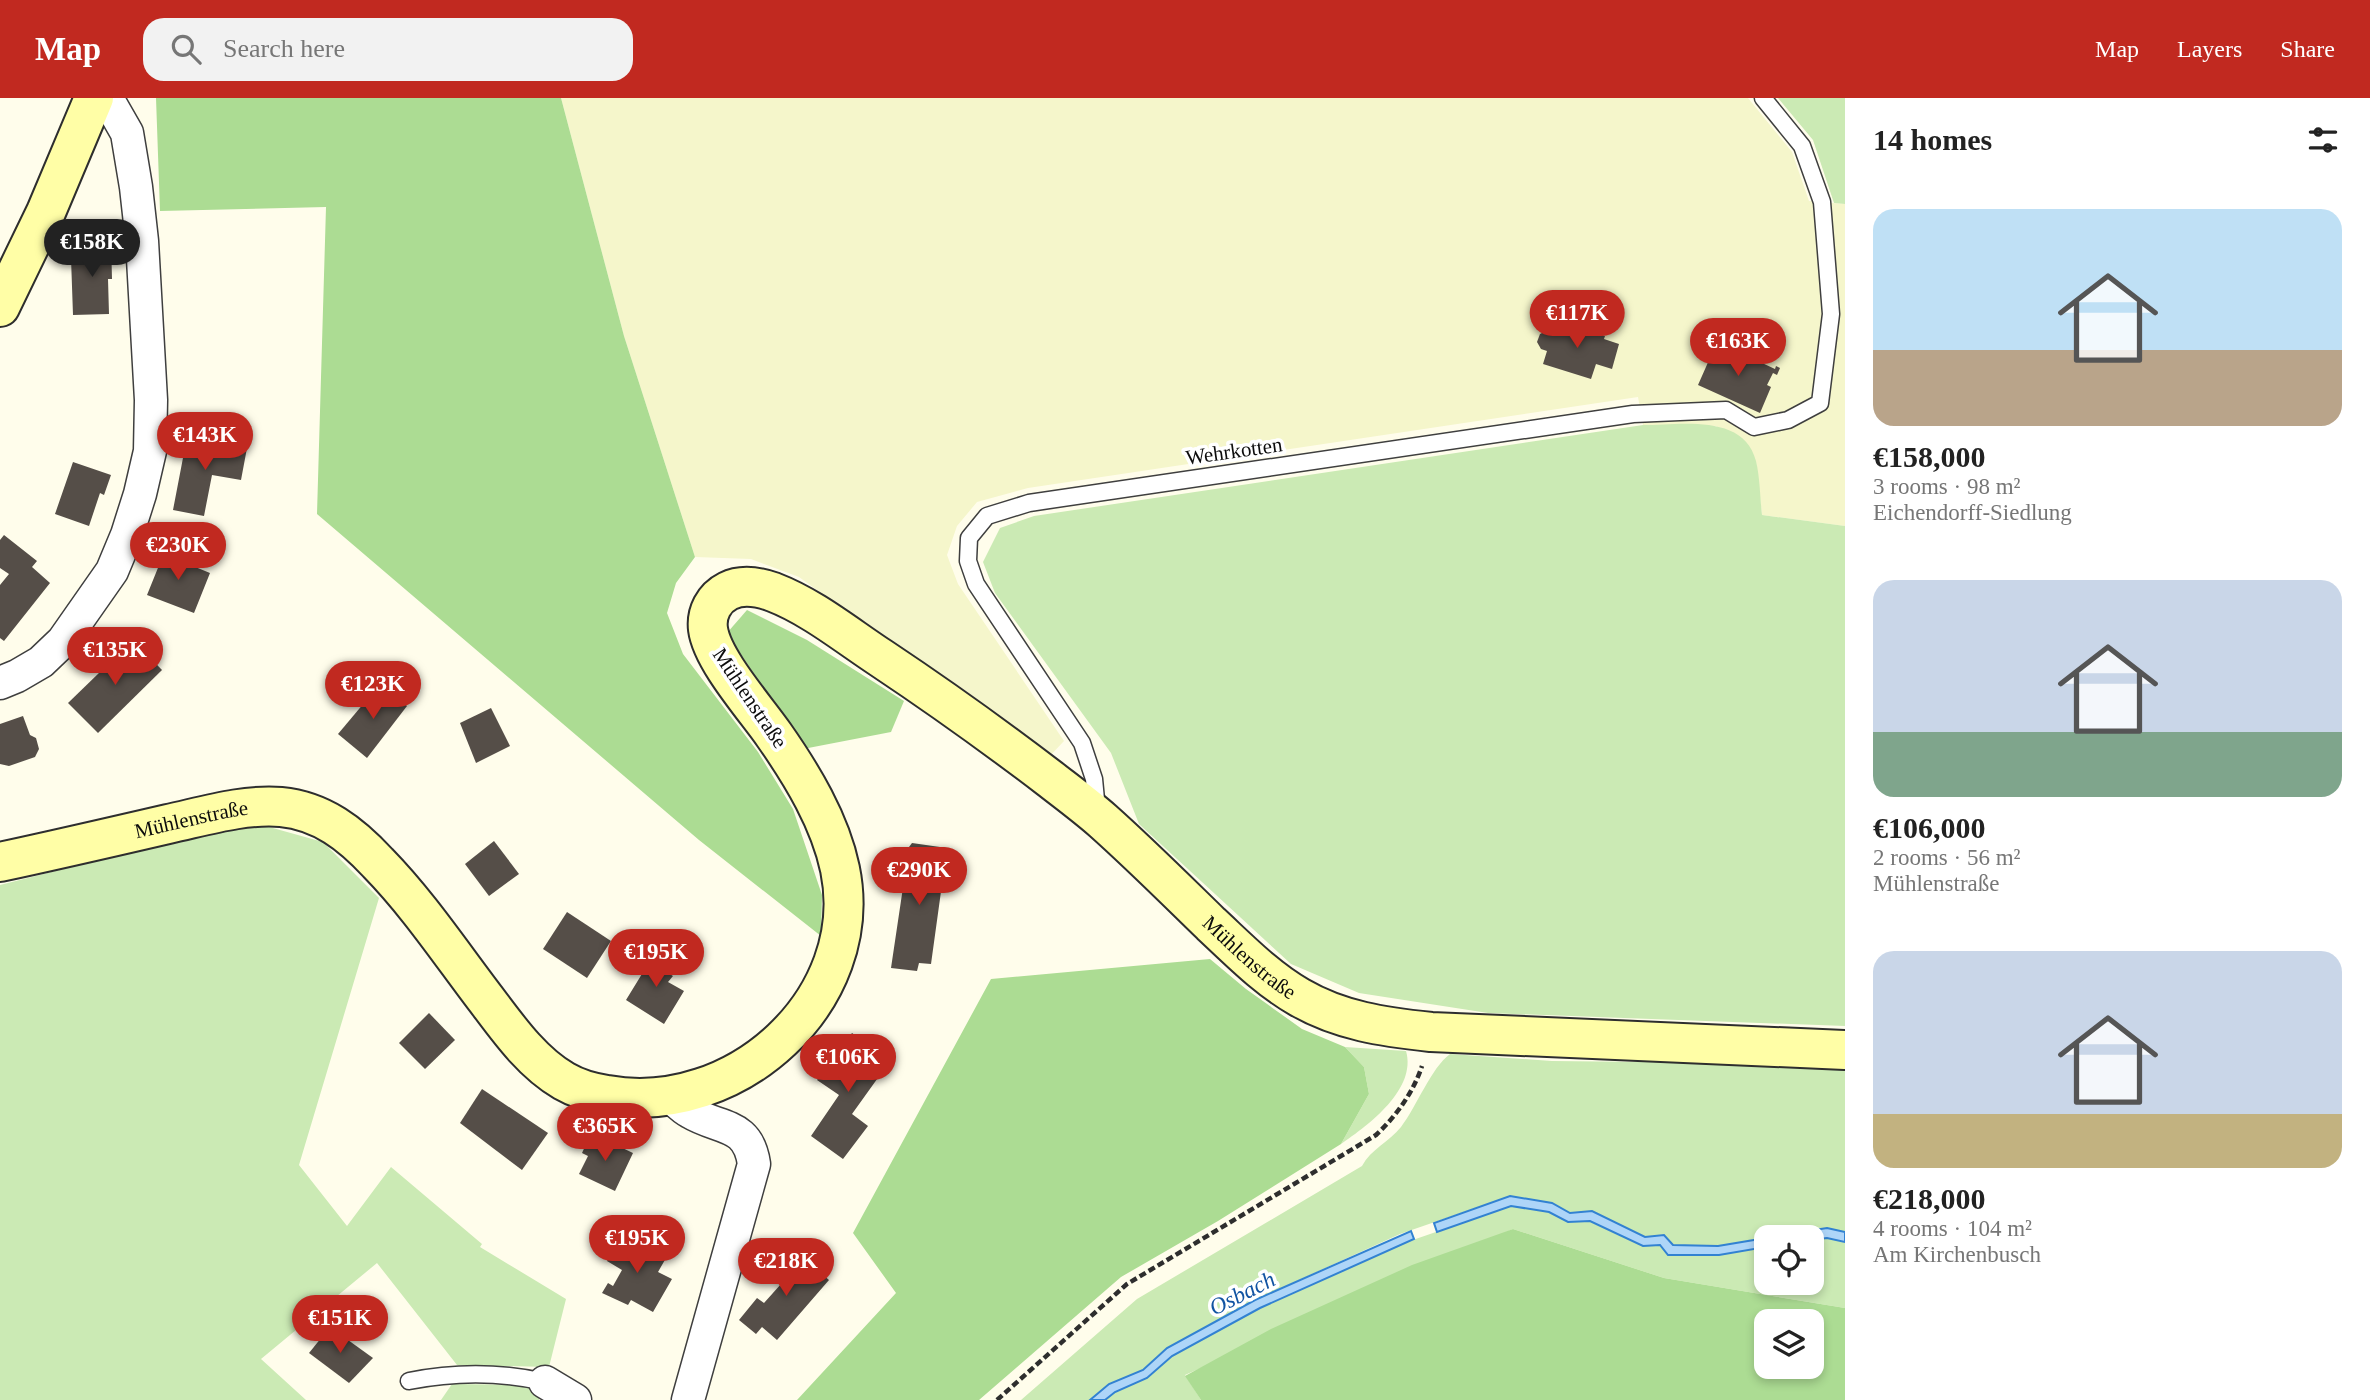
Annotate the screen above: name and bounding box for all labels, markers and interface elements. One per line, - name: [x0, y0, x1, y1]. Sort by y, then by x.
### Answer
- search box: [143, 18, 633, 81]
- icon: search: [167, 30, 205, 68]
- text: Map: [35, 31, 101, 67]
- text: Search here: [223, 34, 345, 63]
- text: Map: [2095, 36, 2139, 62]
- text: Layers: [2177, 36, 2242, 62]
- text: Share: [2280, 36, 2335, 62]
- icon: filters: [2304, 121, 2342, 159]
- text: 14 homes: [1873, 123, 1992, 156]
- pin: €158K: [43, 220, 141, 279]
- text: €158K: [60, 229, 124, 254]
- icon: home: [2045, 255, 2171, 381]
- pin: €117K: [1528, 290, 1626, 350]
- text: €117K: [1546, 300, 1608, 325]
- pin: €163K: [1689, 318, 1787, 378]
- text: €163K: [1706, 328, 1770, 353]
- pin: €143K: [156, 412, 254, 472]
- text: €143K: [173, 422, 237, 447]
- street label: Wehrkotten: [1184, 432, 1284, 470]
- text: €158,000: [1873, 440, 1986, 473]
- text: 3 rooms · 98 m²: [1873, 474, 2020, 499]
- text: Eichendorff-Siedlung: [1873, 500, 2072, 525]
- pin: €230K: [129, 522, 227, 582]
- text: €230K: [146, 532, 210, 557]
- icon: home: [2045, 626, 2171, 752]
- pin: €135K: [66, 628, 164, 687]
- text: €135K: [83, 637, 147, 662]
- street label: Mühlenstraße: [708, 643, 792, 753]
- pin: €123K: [324, 662, 422, 721]
- text: €123K: [341, 671, 405, 696]
- street label: Mühlenstraße: [132, 796, 249, 843]
- text: €106,000: [1873, 811, 1986, 844]
- text: 2 rooms · 56 m²: [1873, 845, 2020, 870]
- pin: €290K: [870, 848, 968, 907]
- text: €290K: [887, 857, 951, 882]
- text: Mühlenstraße: [1873, 871, 1999, 896]
- street label: Mühlenstraße: [1198, 911, 1300, 1004]
- pin: €195K: [607, 930, 705, 989]
- text: €195K: [624, 939, 688, 964]
- icon: home: [2045, 997, 2171, 1123]
- pin: €106K: [799, 1034, 897, 1094]
- text: €106K: [816, 1044, 880, 1069]
- pin: €365K: [556, 1104, 654, 1163]
- text: €365K: [573, 1113, 637, 1138]
- text: €218,000: [1873, 1182, 1986, 1215]
- pin: €195K: [588, 1216, 686, 1275]
- text: 4 rooms · 104 m²: [1873, 1216, 2032, 1241]
- text: €195K: [605, 1225, 669, 1250]
- map controls: [1754, 1225, 1824, 1379]
- button: locate: [1754, 1225, 1824, 1295]
- pin: €218K: [737, 1238, 835, 1298]
- text: Am Kirchenbusch: [1873, 1242, 2041, 1267]
- text: €218K: [754, 1248, 818, 1273]
- water label: Osbach: [1205, 1266, 1279, 1321]
- pin: €151K: [291, 1296, 389, 1355]
- text: €151K: [308, 1305, 372, 1330]
- button: layers: [1754, 1309, 1824, 1379]

